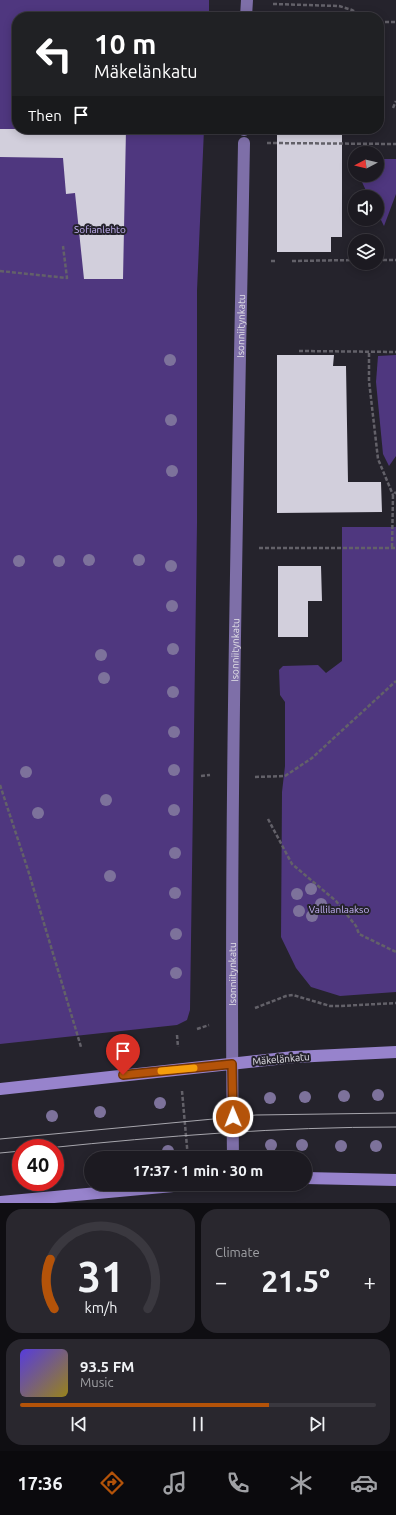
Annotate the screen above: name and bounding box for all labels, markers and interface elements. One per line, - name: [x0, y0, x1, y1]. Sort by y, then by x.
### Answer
- icon: left: [28, 28, 80, 80]
- text: 10 m: [94, 28, 156, 59]
- text: Mäkelänkatu: [94, 61, 198, 81]
- icon: arrive: [70, 104, 92, 126]
- text: Then: [28, 107, 62, 124]
- north arrow: [348, 146, 384, 182]
- map controls: [348, 146, 384, 270]
- button: sound: [348, 190, 384, 226]
- park label: Sofianlehto: [74, 224, 126, 235]
- button: layers: [348, 234, 384, 270]
- street label: Isonniitynkatu: [234, 294, 247, 358]
- street label: Isonniitynkatu: [229, 618, 241, 682]
- park label: Vallilanlaakso: [309, 904, 369, 915]
- street label: Isonniitynkatu: [227, 942, 238, 1006]
- pin: [106, 1034, 140, 1075]
- icon: arrive: [112, 1040, 134, 1062]
- street label: Mäkelänkatu: [252, 1051, 310, 1067]
- position arrow: [212, 1096, 254, 1138]
- speed limit sign: 40: [12, 1139, 64, 1191]
- text: 17:37 · 1 min · 30 m: [133, 1162, 263, 1179]
- text: Climate: [215, 1245, 260, 1259]
- text: 31: [77, 1253, 124, 1300]
- text: 21.5°: [261, 1264, 330, 1298]
- text: −: [215, 1269, 227, 1294]
- text: +: [364, 1269, 376, 1294]
- text: km/h: [84, 1300, 117, 1316]
- text: 93.5 FM: [80, 1358, 134, 1375]
- text: Music: [80, 1375, 114, 1389]
- icon: previous: [68, 1413, 90, 1435]
- icon: pause: [187, 1413, 209, 1435]
- icon: next: [306, 1413, 328, 1435]
- icon: directions: [98, 1469, 126, 1497]
- icon: music: [161, 1469, 189, 1497]
- icon: phone: [224, 1469, 252, 1497]
- icon: climate: [287, 1469, 315, 1497]
- icon: car: [350, 1469, 378, 1497]
- text: 17:36: [18, 1473, 63, 1493]

